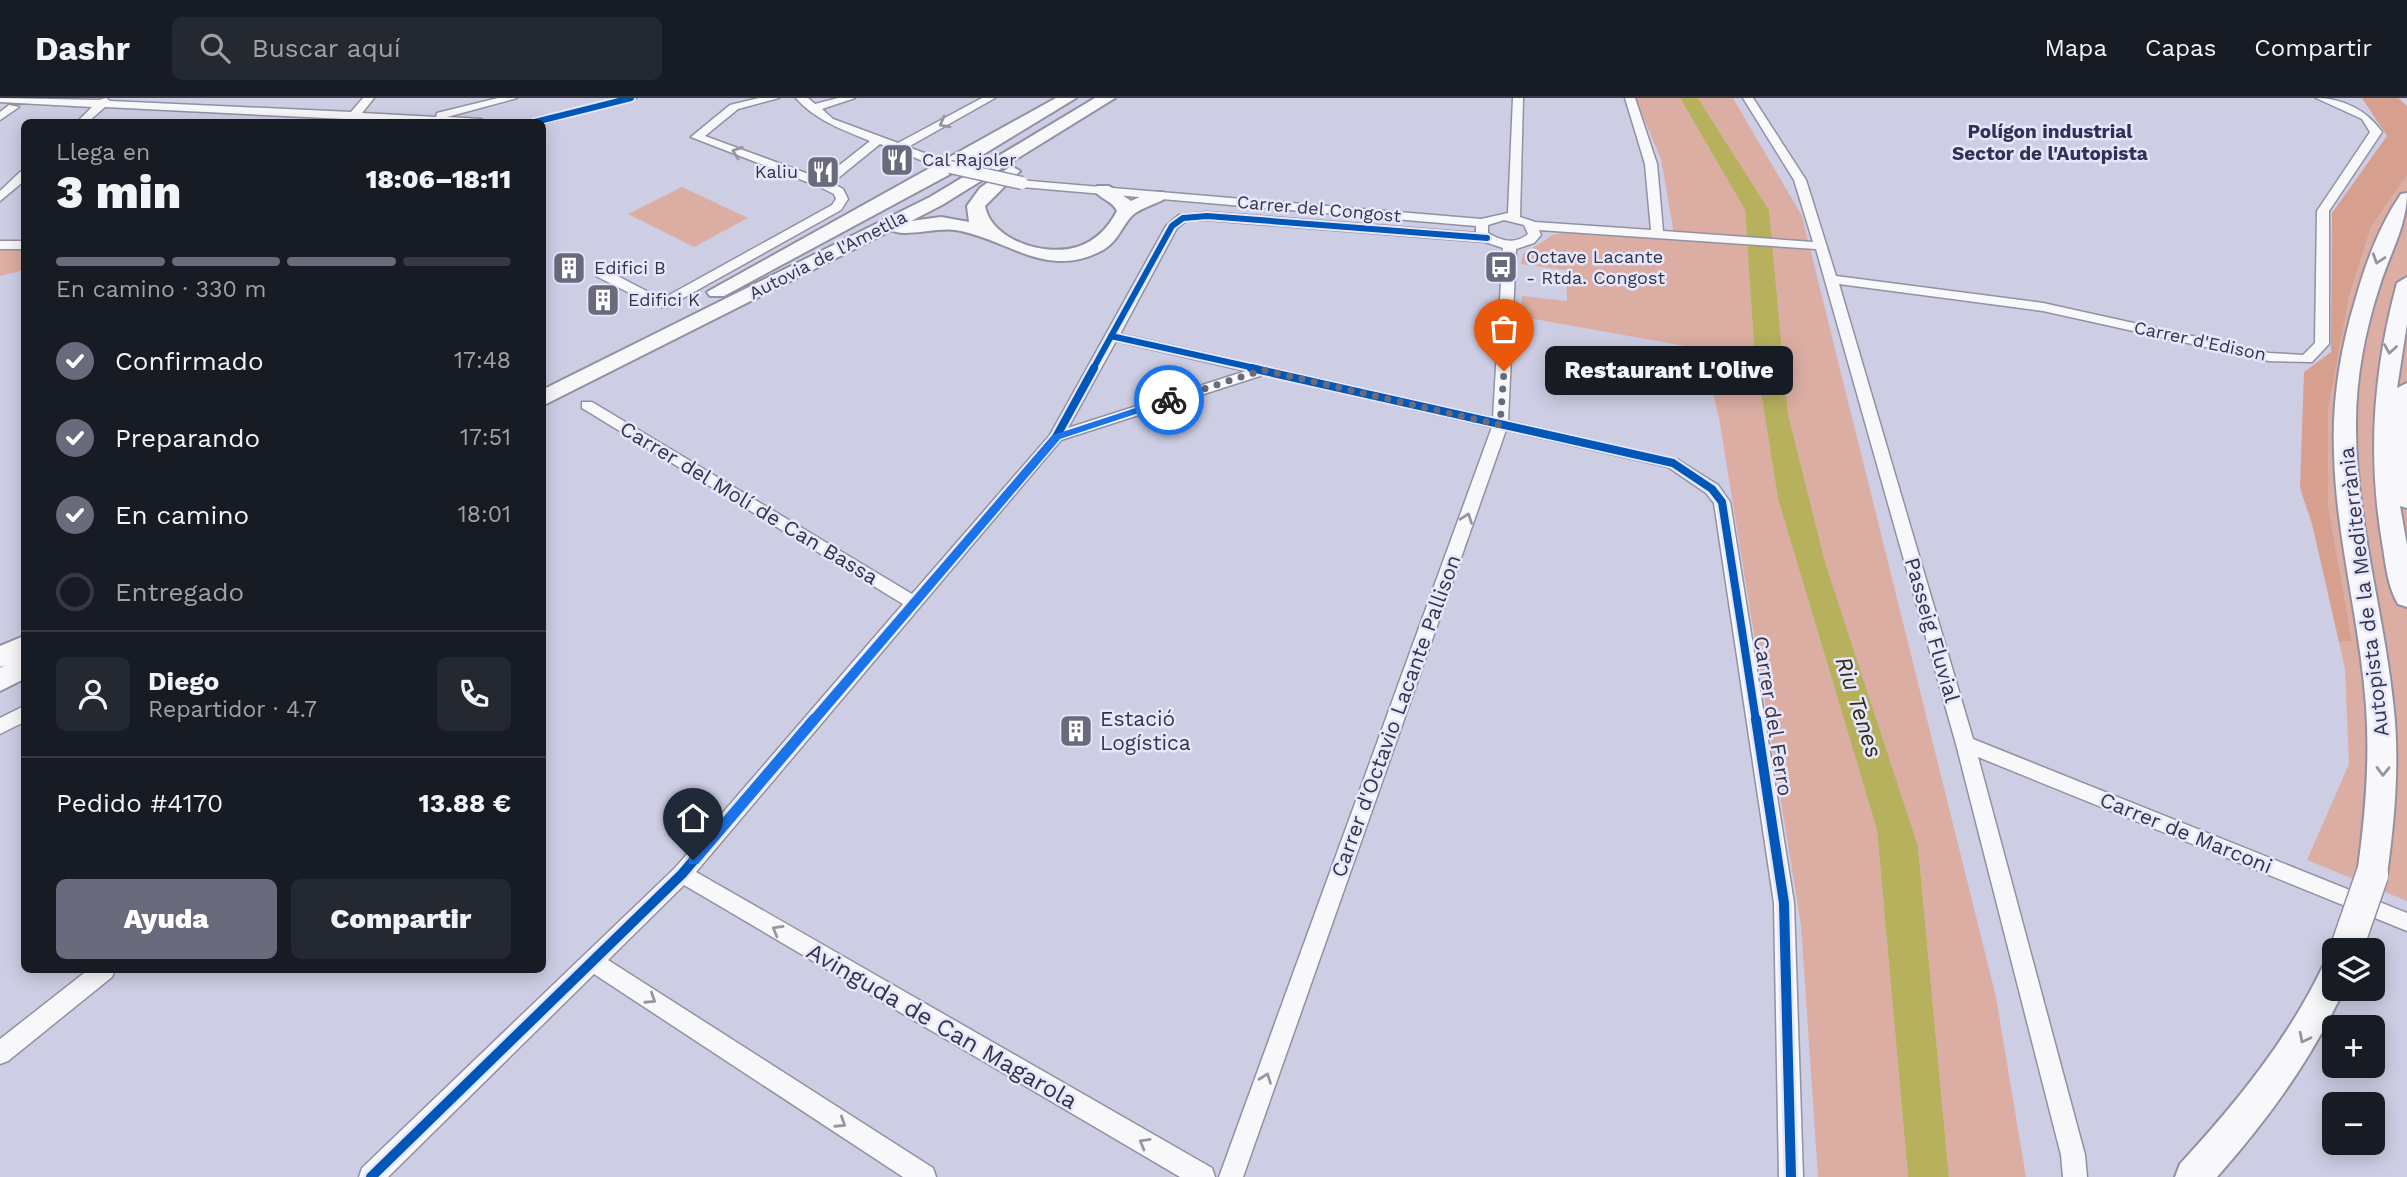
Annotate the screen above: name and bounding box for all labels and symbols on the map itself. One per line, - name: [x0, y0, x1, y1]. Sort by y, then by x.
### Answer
- one-way arrow: [939, 115, 951, 128]
- district label: Polígon industrial Sector de l'Autopista: [1952, 120, 2148, 165]
- restaurant icon: Cal Rajoler: [878, 141, 916, 179]
- one-way arrow: [732, 146, 744, 160]
- place label: Cal Rajoler: [922, 149, 1017, 170]
- restaurant icon: Kaliu: [804, 153, 842, 191]
- place label: Kaliu: [755, 161, 798, 182]
- street label: Carrer del Congost: [1236, 191, 1402, 226]
- street label: Autovia de l'Ametlla: [745, 206, 910, 303]
- place label: Octave Lacante - Rtda. Congost: [1526, 246, 1665, 288]
- bus stop icon: Octave Lacante - Rtda. Congost: [1482, 248, 1520, 286]
- building icon: Edifici B: [550, 249, 588, 287]
- one-way arrow: [2372, 253, 2387, 265]
- place label: Edifici B: [594, 257, 666, 278]
- building icon: Edifici K: [584, 281, 622, 319]
- place label: Edifici K: [628, 289, 700, 310]
- pin: [1474, 299, 1534, 371]
- street label: Carrer d'Edison: [2132, 316, 2268, 365]
- one-way arrow: [2383, 343, 2398, 355]
- callout: Restaurant L'Olive: [1546, 346, 1795, 396]
- courier: [1134, 365, 1204, 435]
- street label: Carrer del Molí de Can Bassa: [616, 415, 883, 590]
- street label: Autopista de la Mediterrània: [2333, 446, 2394, 738]
- one-way arrow: [1458, 513, 1472, 525]
- street label: Carrer d'Octavio Lacante Pallison: [1325, 551, 1466, 881]
- street label: Passeig Fluvial: [1900, 554, 1965, 706]
- street label: Carrer del Ferro: [1748, 634, 1798, 798]
- water label: Riu Tenes: [1830, 653, 1888, 761]
- place label: Estació Logística: [1100, 706, 1191, 755]
- building icon: Estació Logística: [1057, 712, 1095, 750]
- one-way arrow: [2375, 766, 2390, 777]
- street label: Carrer de Marconi: [2096, 787, 2276, 879]
- pin: [663, 788, 723, 860]
- one-way arrow: [772, 925, 785, 938]
- street label: Avinguda de Can Magarola: [802, 937, 1082, 1115]
- one-way arrow: [643, 991, 656, 1004]
- one-way arrow: [2299, 1030, 2313, 1043]
- one-way arrow: [1258, 1073, 1272, 1085]
- one-way arrow: [834, 1115, 847, 1128]
- one-way arrow: [1138, 1138, 1151, 1151]

